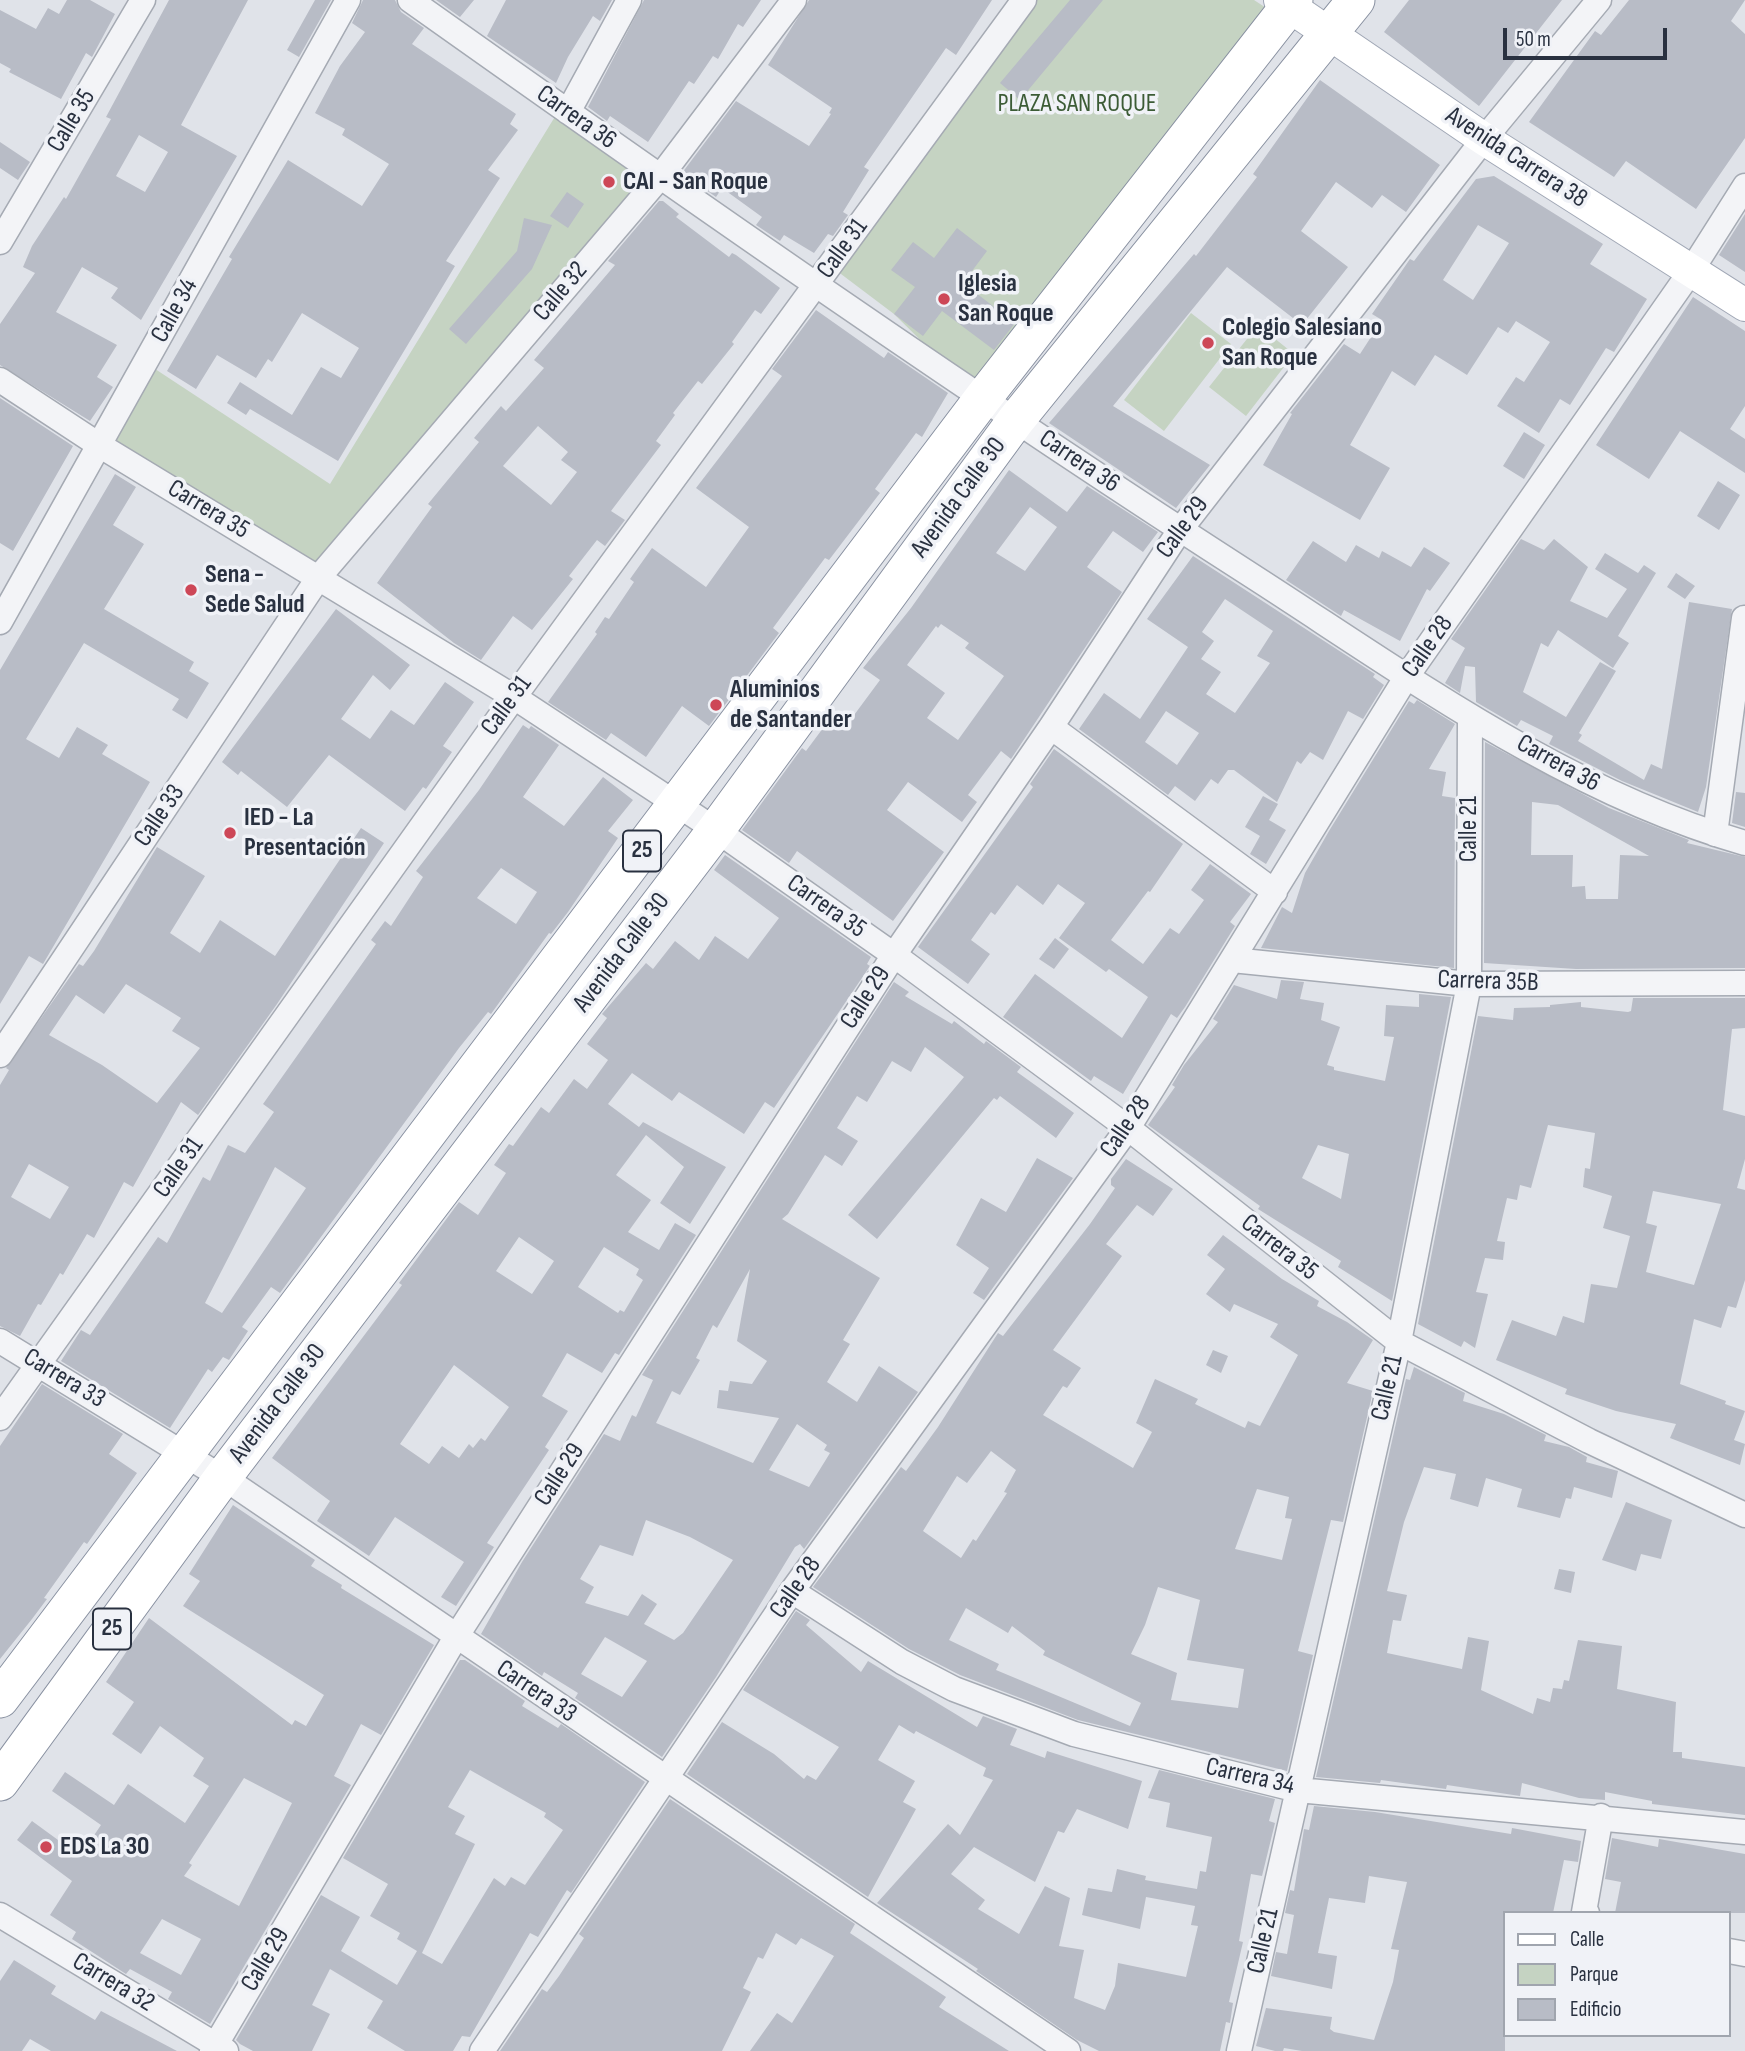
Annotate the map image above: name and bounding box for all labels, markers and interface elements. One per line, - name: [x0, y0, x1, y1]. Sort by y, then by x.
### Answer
- scale bar: [1507, 14, 1672, 58]
- text: 50 m: [1516, 27, 1551, 52]
- street label: Carrera 36: [530, 79, 622, 157]
- street label: Calle 35: [41, 84, 103, 158]
- park label: PLAZA SAN ROQUE: [997, 88, 1157, 120]
- street label: Avenida Carrera 38: [1439, 101, 1593, 215]
- place label: CAI - San Roque: [623, 166, 768, 198]
- marker: CAI - San Roque: [601, 174, 617, 190]
- street label: Calle 31: [811, 213, 875, 285]
- street label: Calle 32: [527, 256, 595, 328]
- place label: Iglesia San Roque: [958, 268, 1054, 330]
- street label: Calle 34: [145, 274, 205, 348]
- marker: Iglesia San Roque: [936, 291, 952, 307]
- place label: Colegio Salesiano San Roque: [1222, 312, 1382, 374]
- marker: Colegio Salesiano San Roque: [1200, 335, 1216, 351]
- street label: Carrera 36: [1033, 424, 1125, 500]
- street label: Avenida Calle 30: [905, 432, 1013, 564]
- street label: Carrera 35: [162, 474, 254, 546]
- street label: Calle 29: [1150, 491, 1216, 565]
- place label: Sena - Sede Salud: [205, 559, 305, 620]
- marker: Sena - Sede Salud: [183, 582, 199, 598]
- street label: Calle 28: [1396, 610, 1460, 684]
- street label: Calle 31: [475, 670, 539, 742]
- place label: Aluminios de Santander: [730, 674, 852, 736]
- marker: Aluminios de Santander: [708, 697, 724, 713]
- street label: Carrera 36: [1511, 728, 1605, 800]
- street label: Calle 33: [128, 779, 192, 853]
- street label: Calle 21: [1453, 796, 1485, 862]
- place label: IED - La Presentación: [244, 802, 366, 864]
- marker: IED - La Presentación: [222, 825, 238, 841]
- road number: 25: [623, 830, 661, 872]
- street label: Carrera 35: [780, 869, 872, 945]
- street label: Avenida Calle 30: [567, 887, 677, 1019]
- street label: Calle 29: [834, 961, 898, 1035]
- street label: Carrera 35B: [1437, 965, 1539, 999]
- street label: Calle 28: [1094, 1090, 1158, 1164]
- street label: Calle 31: [147, 1132, 211, 1204]
- street label: Carrera 35: [1234, 1208, 1324, 1288]
- street label: Avenida Calle 30: [223, 1338, 333, 1470]
- street label: Carrera 33: [17, 1342, 111, 1416]
- street label: Calle 21: [1365, 1352, 1411, 1424]
- street label: Calle 29: [528, 1438, 592, 1512]
- street label: Calle 28: [764, 1551, 828, 1625]
- road number: 25: [93, 1609, 131, 1650]
- street label: Carrera 33: [490, 1654, 582, 1730]
- street label: Carrera 34: [1203, 1752, 1297, 1802]
- place label: EDS La 30: [60, 1831, 149, 1863]
- marker: EDS La 30: [38, 1839, 54, 1855]
- street label: Calle 21: [1241, 1905, 1287, 1977]
- legend: [1504, 1911, 1731, 2037]
- street label: Calle 29: [235, 1923, 297, 1997]
- text: Calle: [1570, 1927, 1604, 1952]
- street label: Carrera 32: [66, 1946, 160, 2020]
- text: Parque: [1570, 1962, 1618, 1987]
- text: Edificio: [1570, 1997, 1621, 2022]

